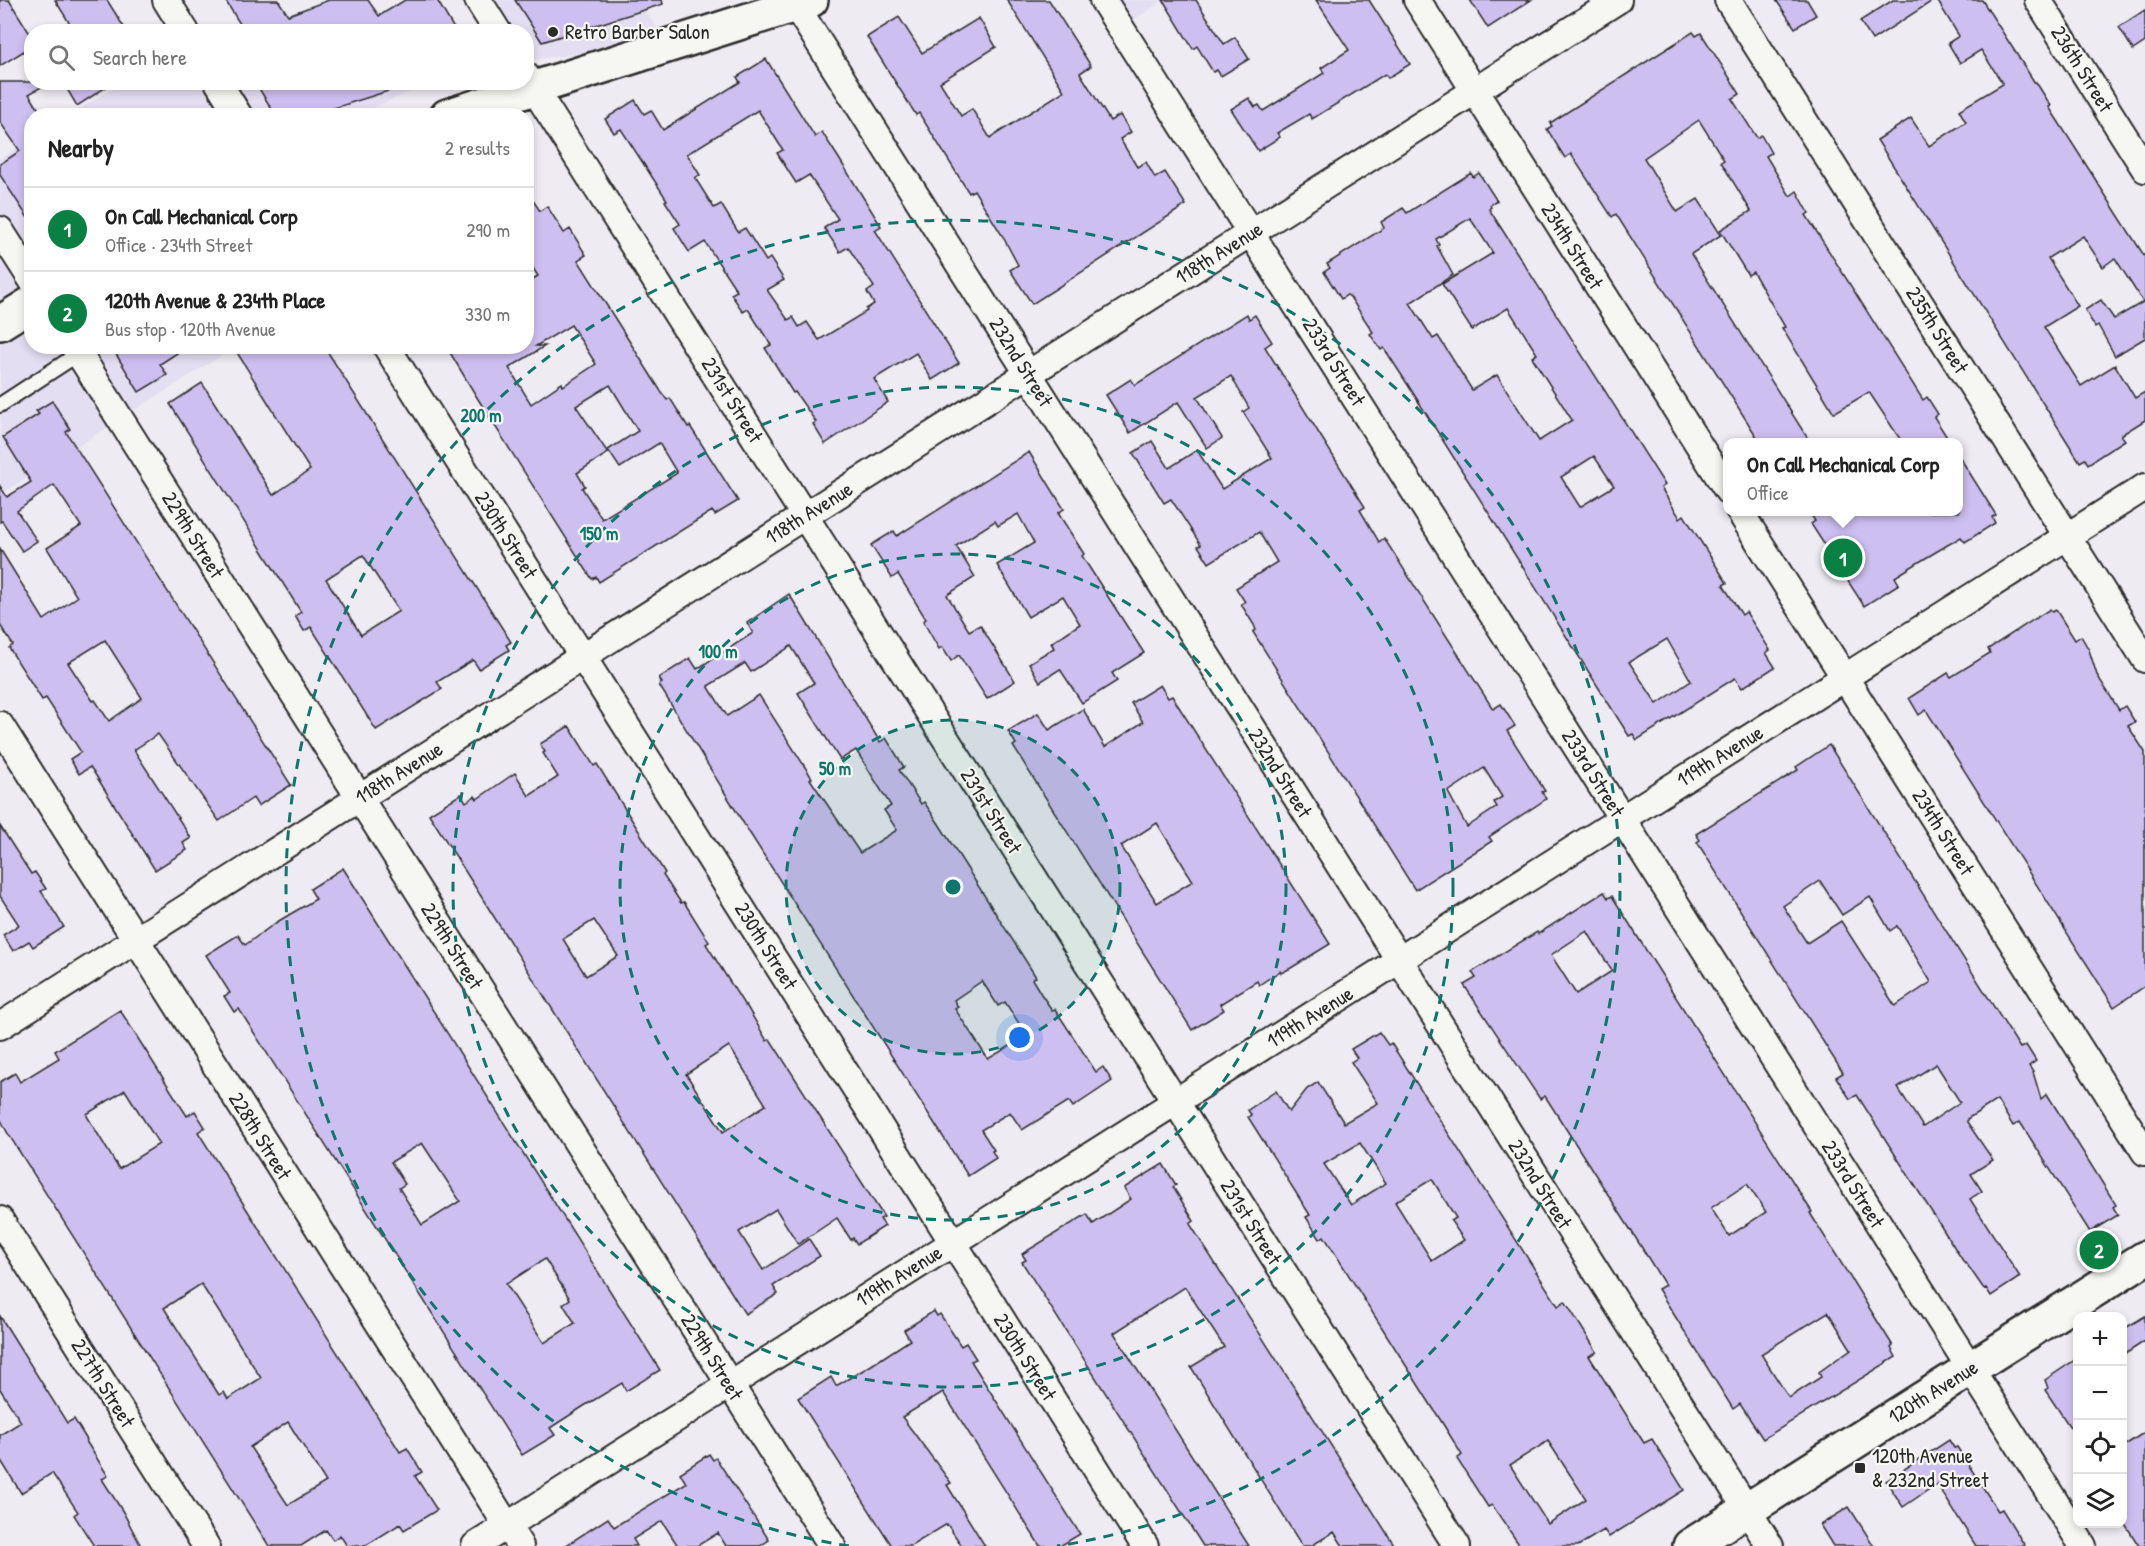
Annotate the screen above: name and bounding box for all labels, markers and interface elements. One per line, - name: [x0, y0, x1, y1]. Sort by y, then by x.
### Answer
- place label: Retro Barber Salon: [565, 17, 710, 46]
- street label: 236th Street: [2044, 20, 2121, 118]
- search box: [24, 24, 534, 90]
- marker: Retro Barber Salon: [546, 25, 560, 39]
- icon: search: [45, 41, 78, 74]
- text: Search here: [93, 42, 187, 72]
- text: Nearby: [48, 130, 114, 165]
- text: 2 results: [445, 134, 510, 161]
- street label: 234th Street: [1534, 197, 1611, 295]
- text: On Call Mechanical Corp: [105, 201, 297, 231]
- street label: 118th Avenue: [1169, 214, 1268, 291]
- text: 1: [64, 216, 71, 243]
- text: 290 m: [466, 216, 510, 243]
- text: Office · 234th Street: [105, 231, 252, 258]
- street label: 235th Street: [1899, 281, 1976, 380]
- text: 120th Avenue & 234th Place: [105, 285, 325, 315]
- text: 2: [63, 300, 72, 327]
- text: 330 m: [465, 300, 510, 327]
- street label: 232nd Street: [983, 311, 1061, 413]
- street label: 233rd Street: [1296, 312, 1373, 412]
- text: Bus stop · 120th Avenue: [105, 315, 276, 342]
- street label: 231st Street: [695, 351, 771, 449]
- text: 200 m: [461, 403, 501, 428]
- popup: [1723, 438, 1963, 516]
- text: On Call Mechanical Corp: [1747, 449, 1939, 479]
- street label: 118th Avenue: [759, 474, 858, 551]
- text: Office: [1747, 479, 1789, 506]
- street label: 230th Street: [468, 485, 545, 585]
- street label: 229th Street: [155, 486, 232, 584]
- text: 150 m: [580, 521, 618, 546]
- pin: 1: [1824, 536, 1862, 580]
- text: 100 m: [698, 639, 738, 664]
- street label: 119th Avenue: [1671, 718, 1769, 794]
- street label: 232nd Street: [1242, 722, 1320, 824]
- street label: 233rd Street: [1555, 723, 1632, 823]
- street label: 118th Avenue: [349, 734, 448, 811]
- text: 50 m: [819, 756, 851, 781]
- street label: 231st Street: [954, 762, 1030, 860]
- street label: 234th Street: [1905, 783, 1982, 881]
- centre of rings: [943, 877, 963, 897]
- street label: 230th Street: [728, 896, 805, 996]
- street label: 229th Street: [414, 897, 491, 995]
- street label: 119th Avenue: [1261, 979, 1359, 1055]
- your location: [1005, 1023, 1034, 1052]
- street label: 228th Street: [222, 1086, 299, 1186]
- street label: 232nd Street: [1502, 1133, 1580, 1235]
- street label: 233rd Street: [1815, 1134, 1892, 1234]
- street label: 231st Street: [1214, 1173, 1290, 1271]
- pin: 2: [2080, 1228, 2118, 1272]
- street label: 119th Avenue: [850, 1238, 948, 1314]
- street label: 230th Street: [987, 1307, 1064, 1407]
- street label: 229th Street: [674, 1308, 751, 1406]
- map controls: [2073, 1312, 2127, 1528]
- button: +: [2073, 1312, 2127, 1366]
- street label: 227th Street: [65, 1333, 143, 1433]
- street label: 120th Avenue: [1882, 1353, 1983, 1431]
- button: −: [2073, 1366, 2127, 1420]
- button: locate: [2073, 1420, 2127, 1474]
- place label: 120th Avenue & 232nd Street: [1872, 1441, 1989, 1494]
- marker: 120th Avenue & 232nd Street: [1853, 1461, 1867, 1475]
- button: layers: [2073, 1474, 2127, 1528]

